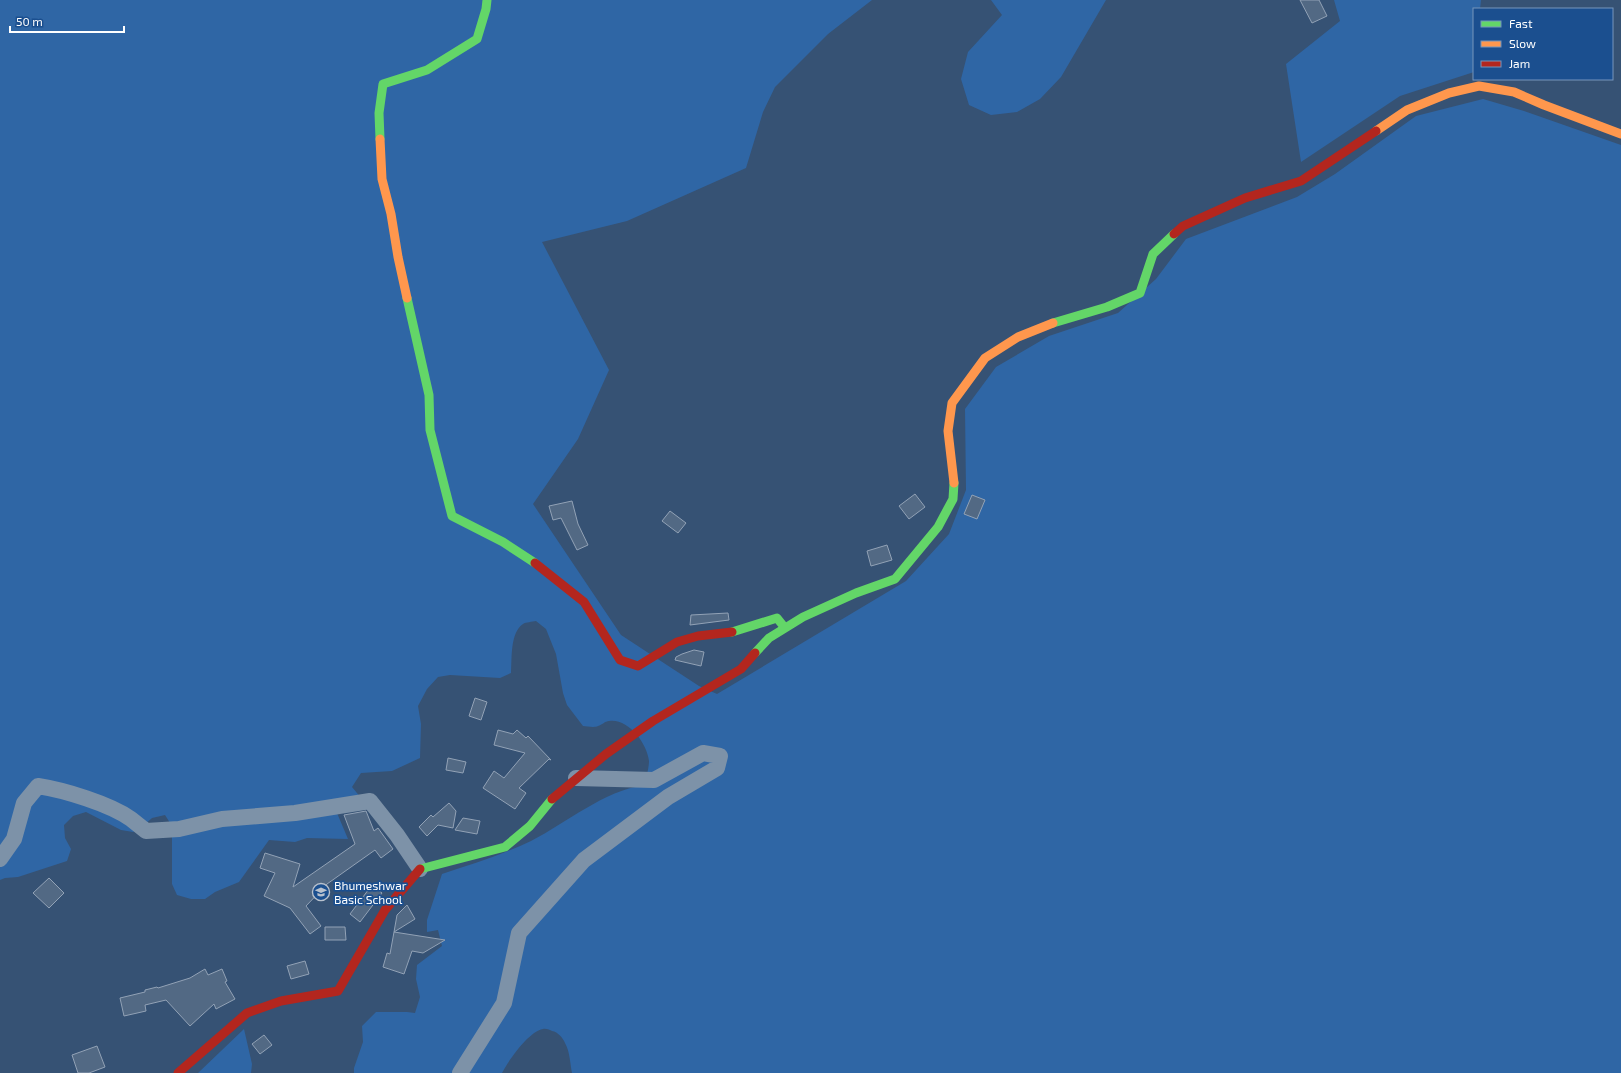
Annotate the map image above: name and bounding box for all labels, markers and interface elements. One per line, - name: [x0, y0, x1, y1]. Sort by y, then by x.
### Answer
- scale bar: [10, 8, 124, 34]
- legend: [1473, 8, 1613, 80]
- text: 50 m: [16, 14, 43, 28]
- text: Fast: [1509, 16, 1533, 30]
- text: Slow: [1509, 36, 1536, 50]
- text: Jam: [1509, 56, 1530, 70]
- place label: Bhumeshwar Basic School: [334, 878, 407, 906]
- school or university icon: Bhumeshwar Basic School: [311, 882, 331, 902]

